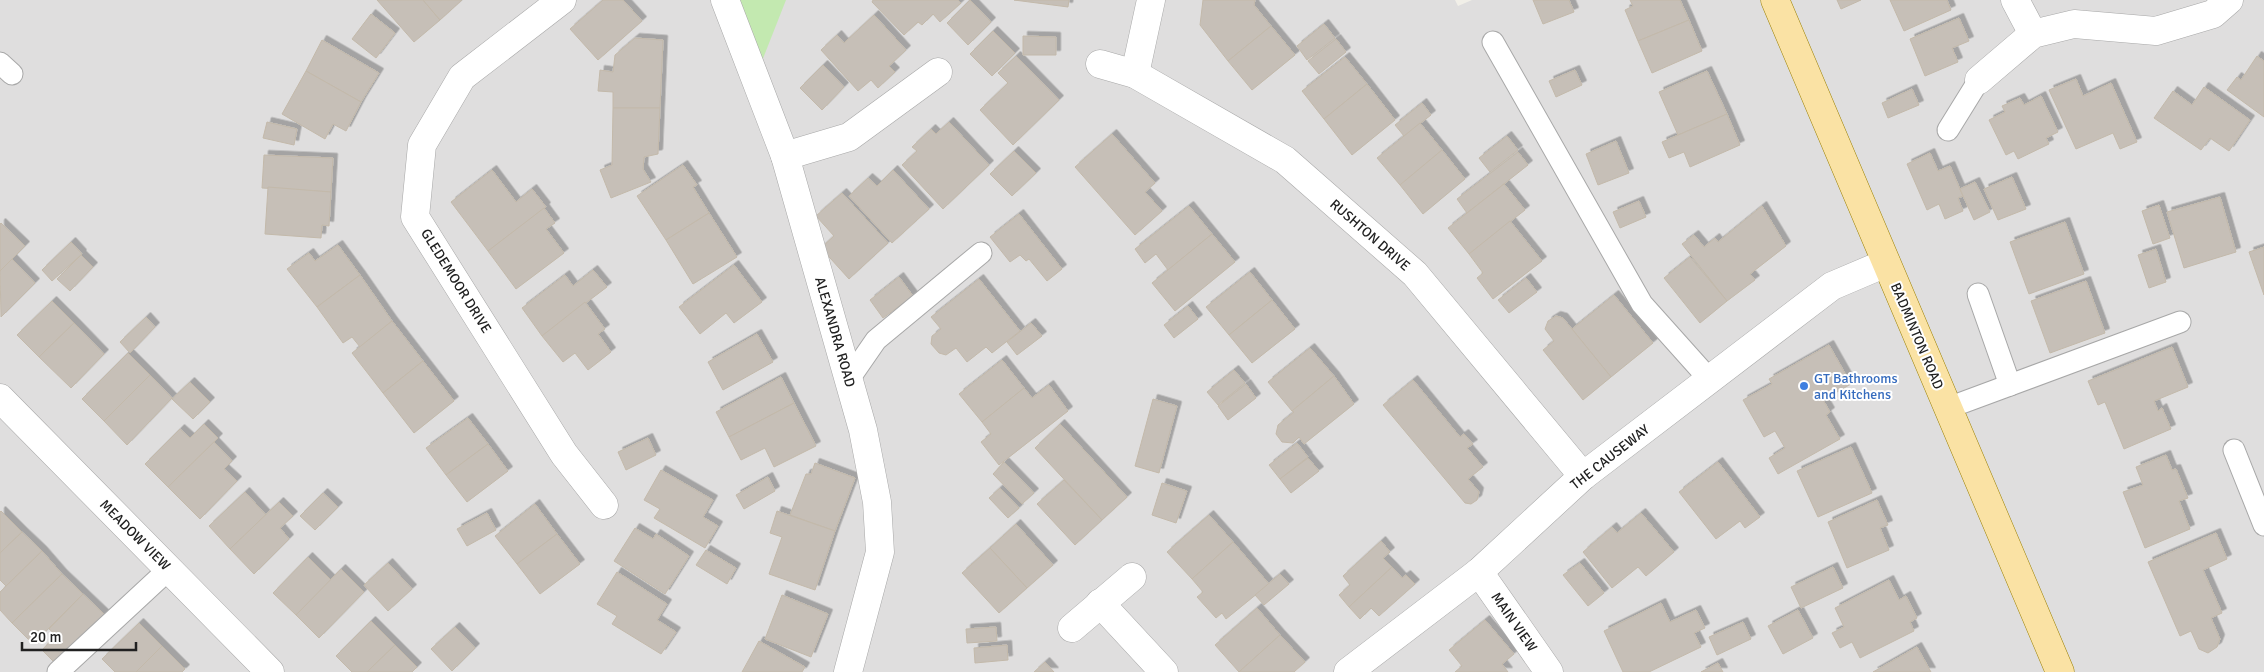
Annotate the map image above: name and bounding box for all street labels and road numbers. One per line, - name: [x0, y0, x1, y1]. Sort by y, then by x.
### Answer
- street label: RUSHTON DRIVE: [1326, 196, 1414, 274]
- street label: GLEDEMOOR DRIVE: [417, 226, 495, 336]
- street label: ALEXANDRA ROAD: [811, 275, 859, 389]
- street label: BADMINTON ROAD: [1887, 280, 1947, 392]
- street label: THE CAUSEWAY: [1567, 421, 1653, 493]
- street label: MEADOW VIEW: [96, 496, 174, 574]
- street label: MAIN VIEW: [1487, 589, 1541, 655]

